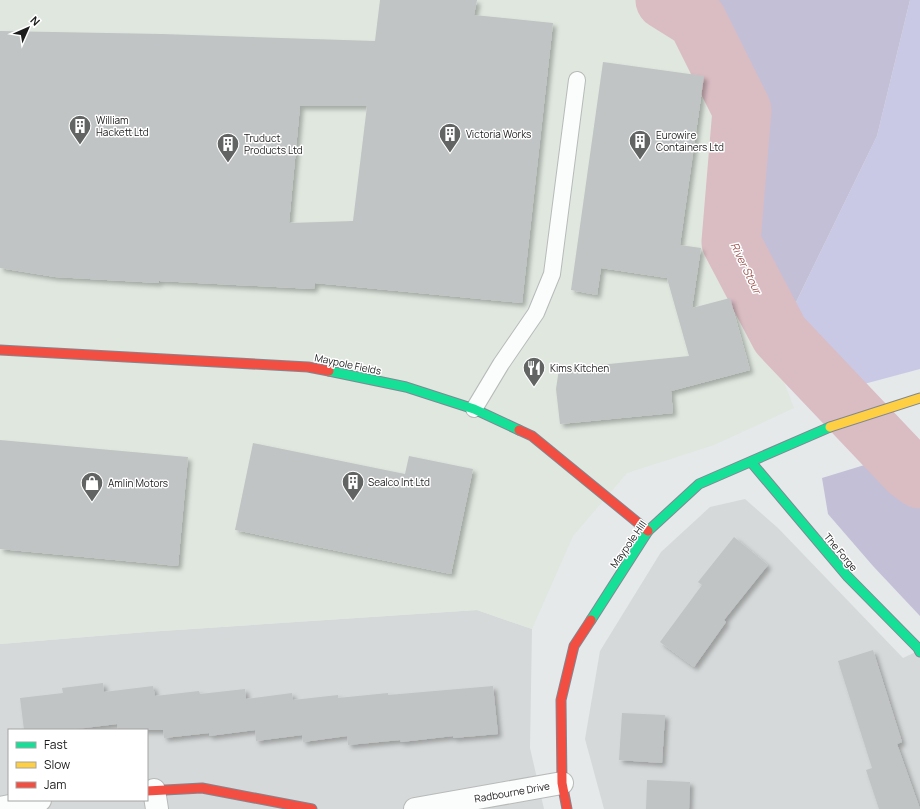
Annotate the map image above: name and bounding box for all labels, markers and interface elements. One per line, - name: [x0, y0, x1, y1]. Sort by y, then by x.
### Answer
- north arrow: [8, 8, 48, 48]
- text: N: [27, 12, 44, 29]
- building icon: William Hackett Ltd: [67, 113, 93, 146]
- place label: William Hackett Ltd: [96, 113, 149, 139]
- building icon: Victoria Works: [437, 121, 463, 154]
- place label: Victoria Works: [466, 127, 531, 141]
- building icon: Eurowire Containers Ltd: [627, 128, 653, 161]
- place label: Eurowire Containers Ltd: [656, 128, 724, 154]
- building icon: Truduct Products Ltd: [215, 131, 241, 164]
- place label: Truduct Products Ltd: [244, 131, 303, 157]
- water label: River Stour: [728, 240, 766, 298]
- street label: Maypole Fields: [313, 350, 383, 378]
- restaurant icon: Kims Kitchen: [521, 355, 547, 388]
- place label: Kims Kitchen: [550, 361, 609, 375]
- building icon: Sealco Int Ltd: [340, 469, 366, 502]
- shop icon: Amlin Motors: [79, 470, 105, 503]
- place label: Sealco Int Ltd: [368, 475, 430, 489]
- place label: Amlin Motors: [108, 476, 168, 490]
- street label: Maypole Hill: [607, 518, 649, 570]
- street label: The Forge: [821, 530, 861, 574]
- legend: [8, 729, 148, 801]
- text: Fast: [44, 736, 68, 753]
- text: Slow: [44, 756, 70, 773]
- text: Jam: [44, 776, 66, 793]
- street label: Radbourne Drive: [473, 778, 551, 806]

